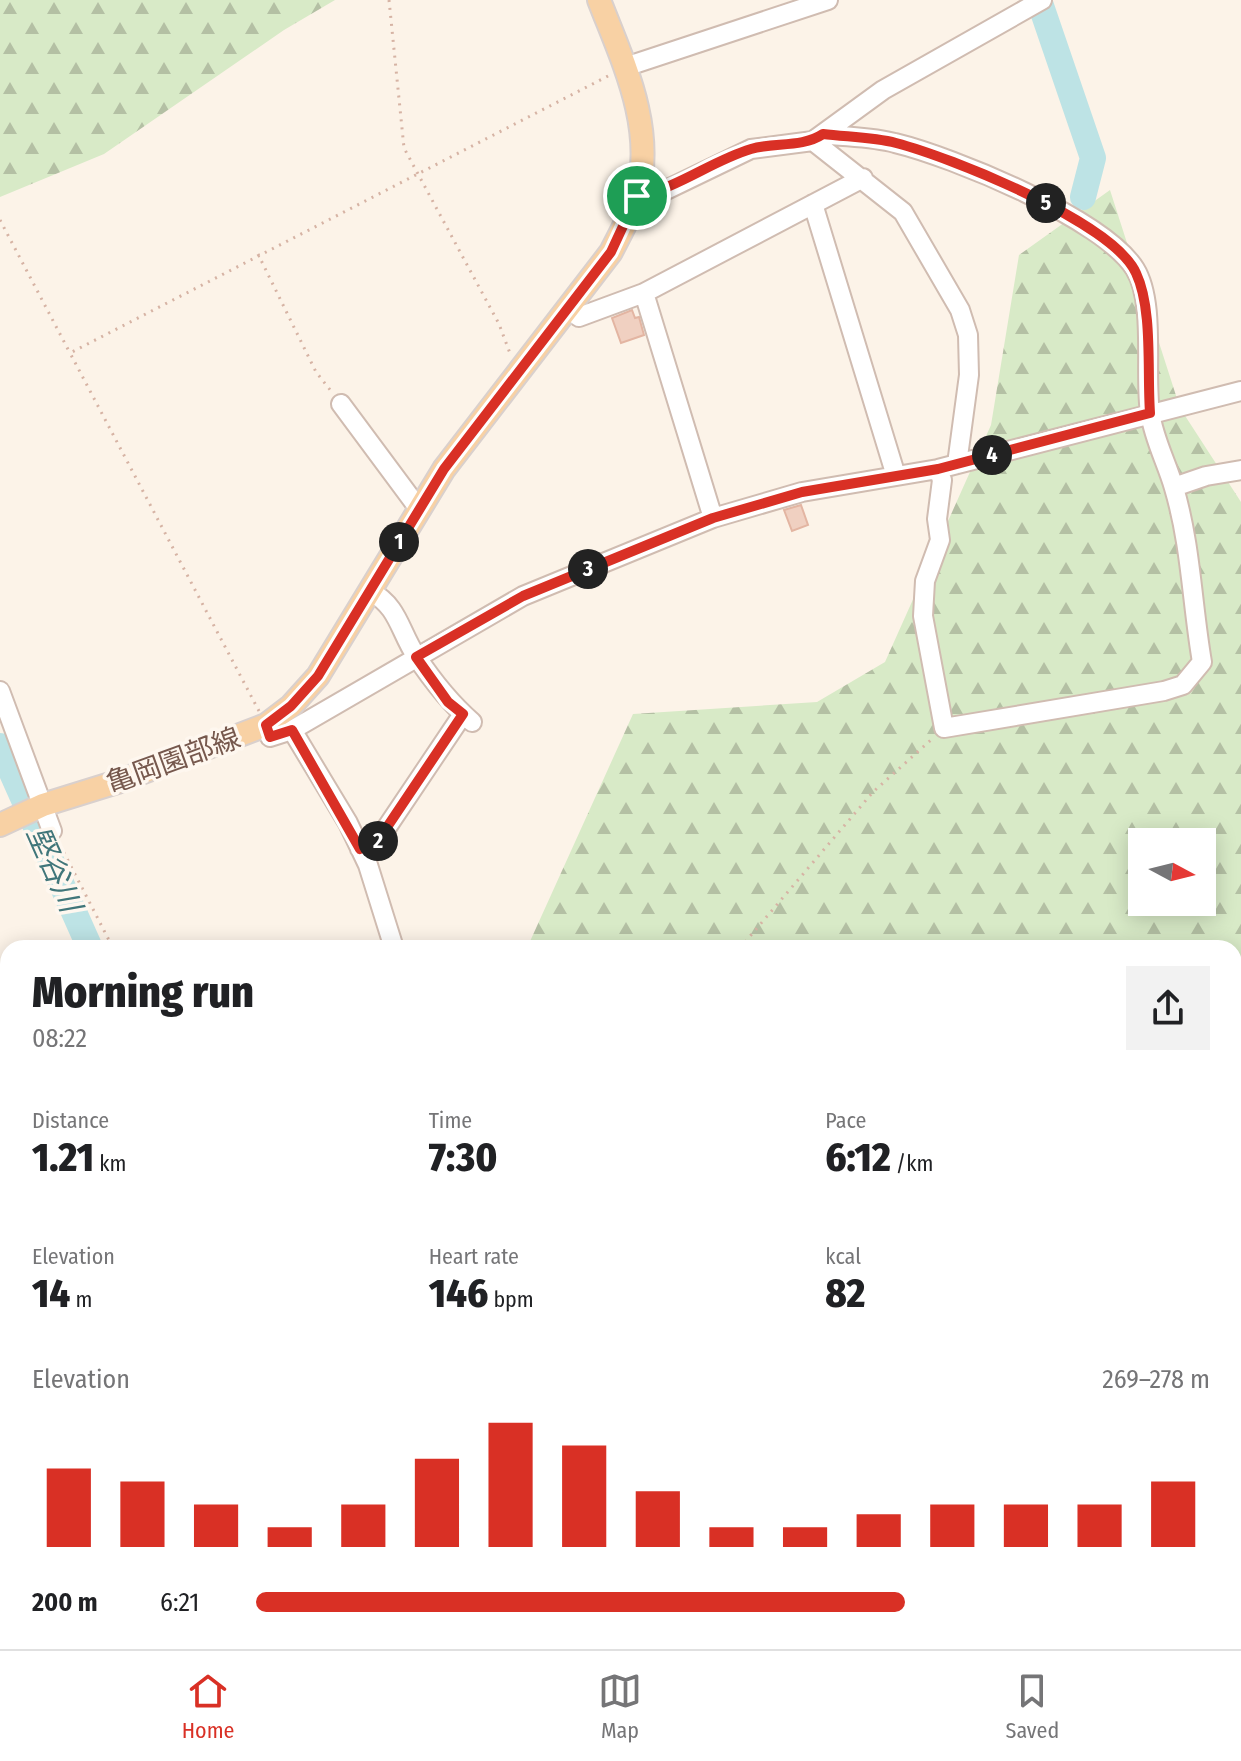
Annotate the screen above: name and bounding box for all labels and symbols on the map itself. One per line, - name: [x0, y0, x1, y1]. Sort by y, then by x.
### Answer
- pin: [603, 162, 671, 230]
- pin: 5: [1026, 183, 1066, 223]
- pin: 4: [972, 435, 1012, 475]
- pin: 1: [379, 522, 419, 562]
- pin: 3: [568, 549, 608, 589]
- street label: 亀岡園部線: [102, 721, 245, 800]
- water label: 堅谷川: [19, 821, 90, 920]
- pin: 2: [358, 821, 398, 861]
- north arrow: [1128, 828, 1216, 916]

